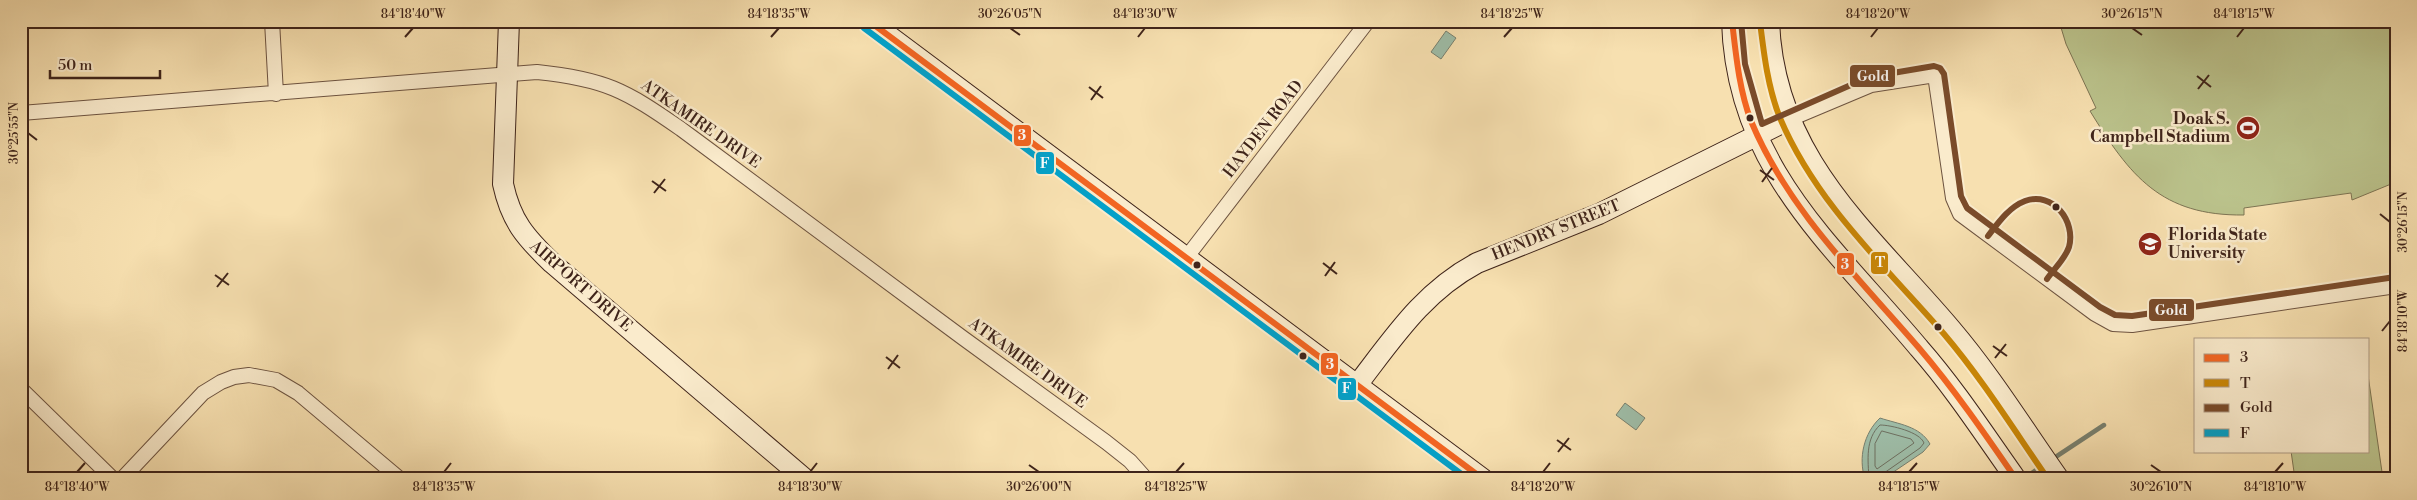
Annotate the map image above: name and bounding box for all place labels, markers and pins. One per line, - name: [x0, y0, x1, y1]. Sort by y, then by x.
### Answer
- place label: Doak S. Campbell Stadium: [2090, 109, 2230, 147]
- unlabelled marker: [1745, 113, 1755, 123]
- sports icon: Doak S. Campbell Stadium: [2235, 115, 2261, 141]
- unlabelled marker: [2051, 202, 2061, 212]
- place label: Florida State University: [2168, 225, 2267, 263]
- school or university icon: Florida State University: [2137, 231, 2163, 257]
- unlabelled marker: [1192, 260, 1202, 270]
- unlabelled marker: [1933, 322, 1943, 332]
- unlabelled marker: [1298, 351, 1308, 361]

